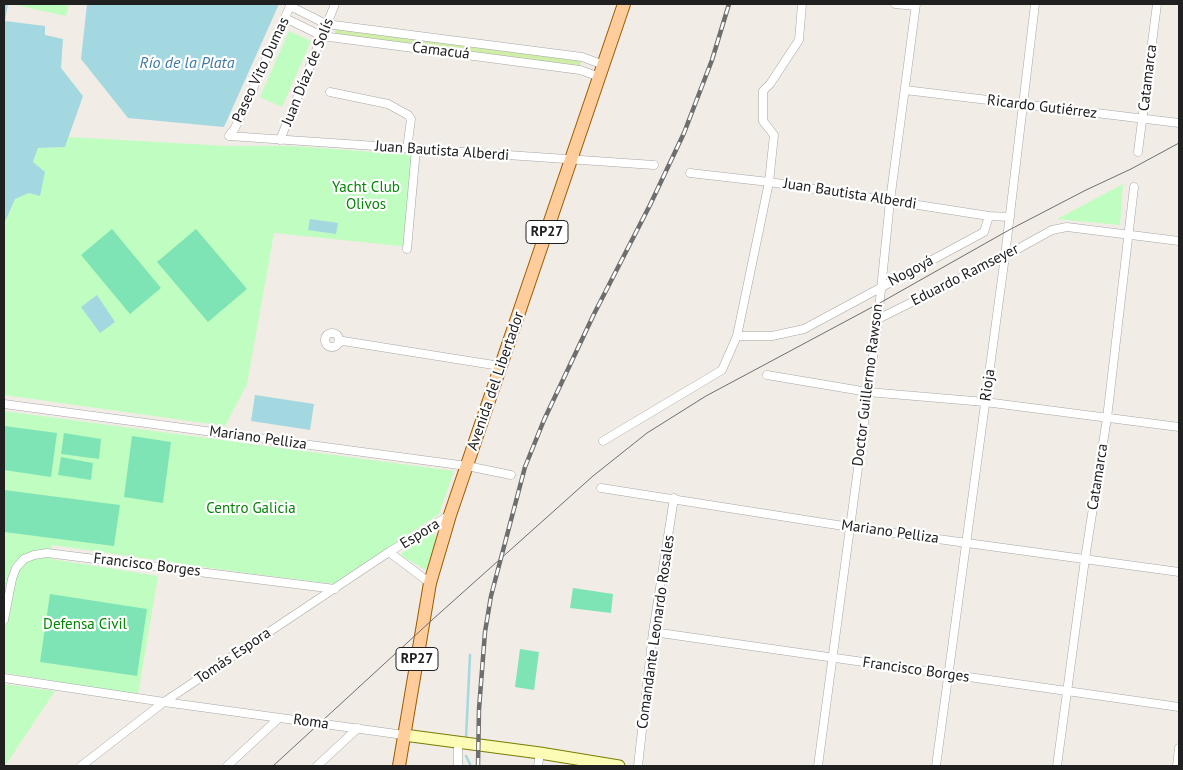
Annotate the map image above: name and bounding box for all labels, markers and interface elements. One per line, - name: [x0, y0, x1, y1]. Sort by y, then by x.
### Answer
- street label: Paseo Vito Dumas: [229, 14, 293, 126]
- street label: Juan Díaz de Solís: [278, 16, 338, 128]
- street label: Camacuá: [411, 39, 471, 63]
- street label: Catamarca: [1135, 44, 1161, 112]
- water label: Río de la Plata: [140, 53, 234, 73]
- street label: Ricardo Gutiérrez: [986, 91, 1098, 123]
- street label: Juan Bautista Alberdi: [374, 137, 510, 165]
- street label: Juan Bautista Alberdi: [782, 175, 918, 213]
- park label: Yacht Club Olivos: [332, 179, 400, 214]
- road number: RP27: [526, 220, 568, 243]
- street label: Eduardo Ramseyer: [908, 240, 1022, 310]
- street label: Nogoyá: [885, 252, 937, 290]
- street label: Doctor Guillermo Rawson: [849, 303, 887, 467]
- street label: Avenida del Libertador: [464, 309, 528, 453]
- street label: Rioja: [977, 368, 999, 402]
- street label: Mariano Pelliza: [208, 422, 308, 454]
- street label: Catamarca: [1084, 442, 1112, 512]
- park label: Centro Galicia: [206, 500, 296, 518]
- street label: Espora: [397, 515, 443, 553]
- street label: Mariano Pelliza: [840, 516, 940, 548]
- street label: Comandante Leonardo Rosales: [633, 534, 679, 730]
- street label: Francisco Borges: [92, 549, 202, 581]
- park label: Defensa Civil: [43, 616, 127, 634]
- street label: Tomás Espora: [192, 624, 274, 688]
- road number: RP27: [396, 648, 438, 671]
- street label: Francisco Borges: [861, 654, 971, 686]
- street label: Roma: [292, 711, 330, 733]

